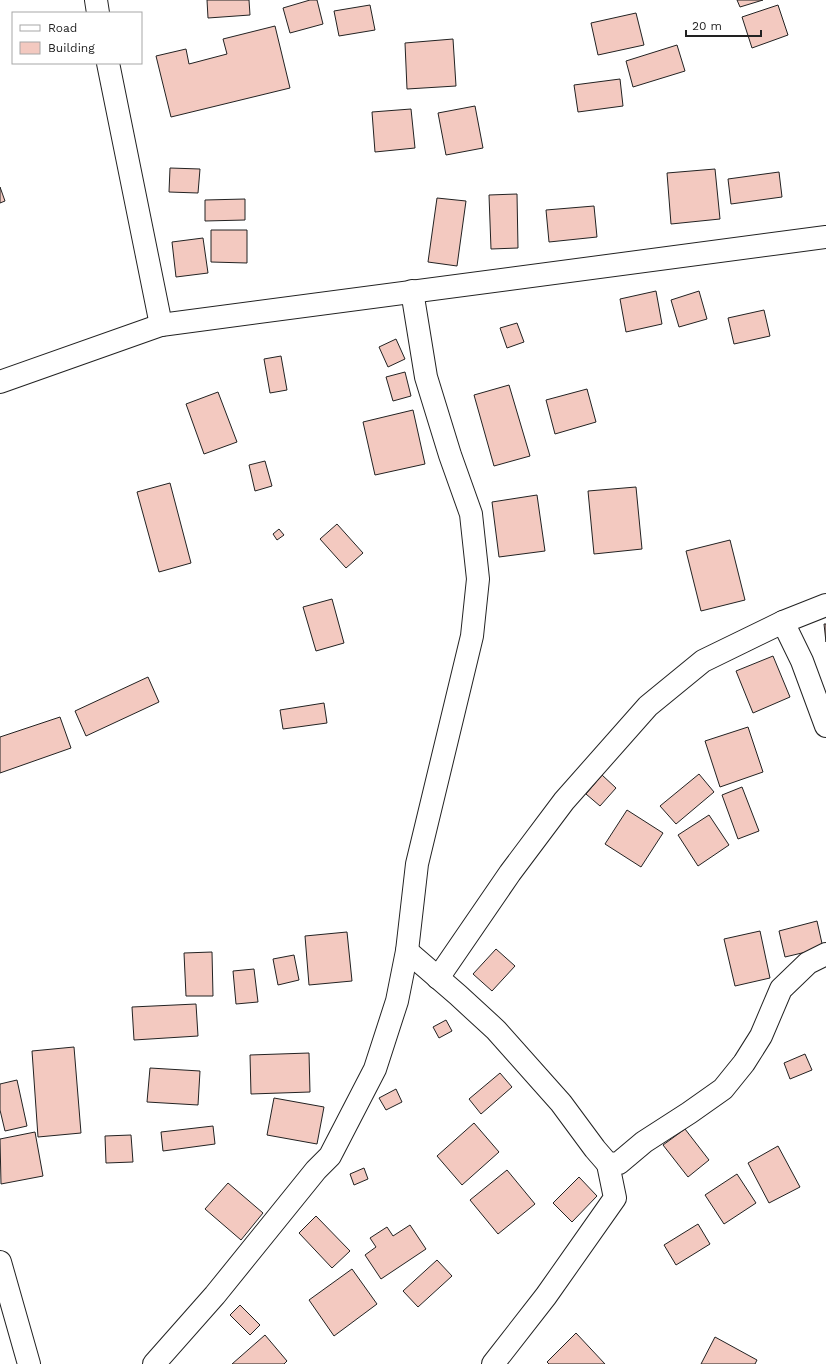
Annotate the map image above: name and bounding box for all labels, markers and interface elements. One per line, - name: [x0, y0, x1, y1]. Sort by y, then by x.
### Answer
- legend: [12, 12, 142, 64]
- scale bar: [686, 12, 761, 38]
- text: 20 m: [692, 19, 722, 33]
- text: Road: [48, 21, 77, 35]
- text: Building: [48, 41, 95, 55]

